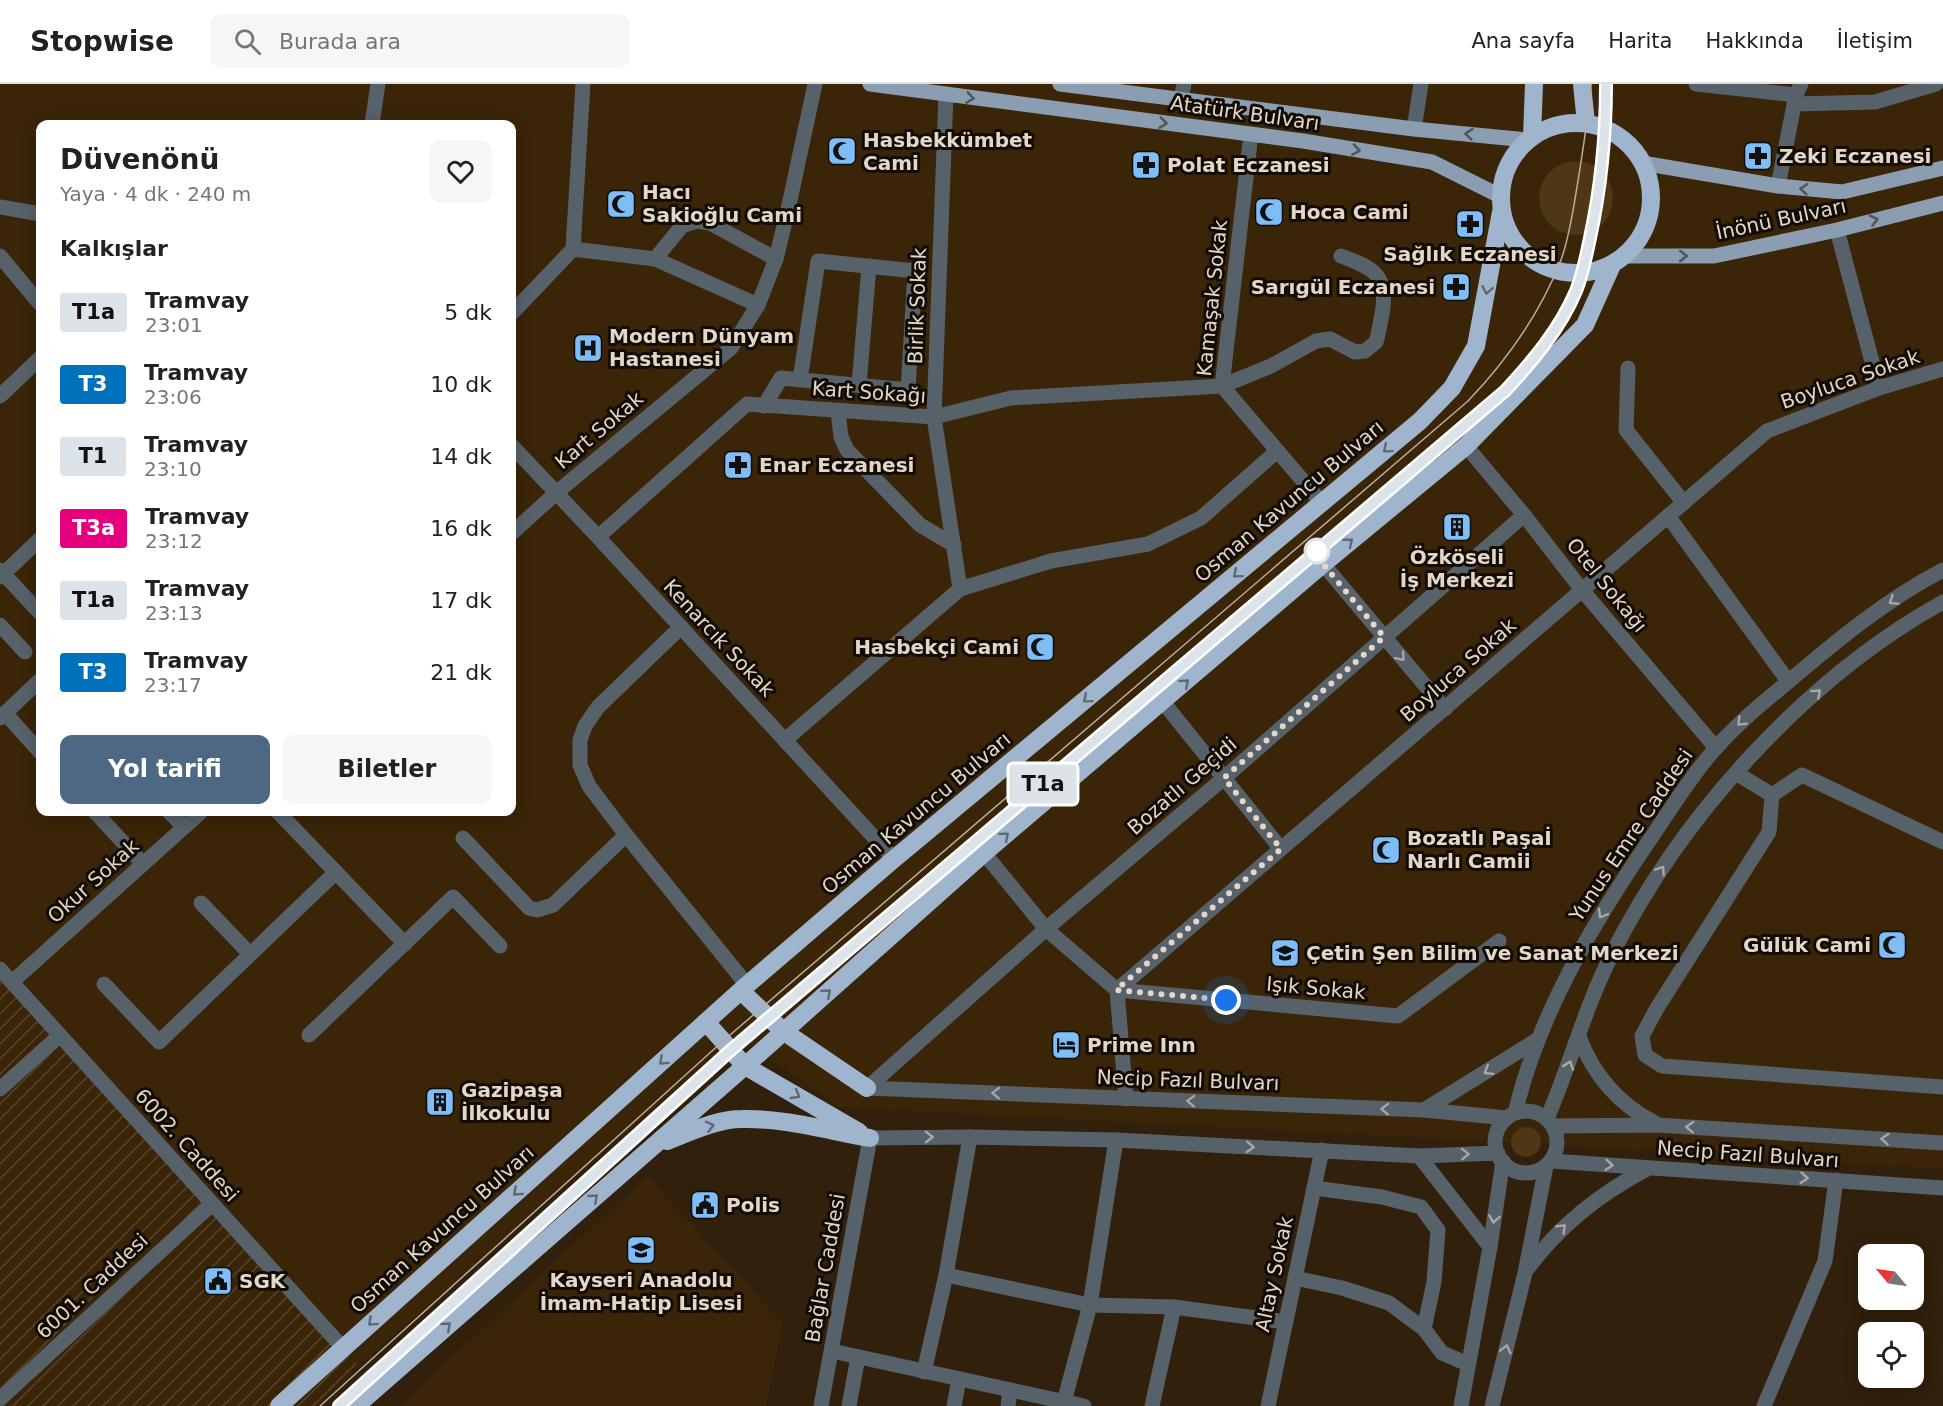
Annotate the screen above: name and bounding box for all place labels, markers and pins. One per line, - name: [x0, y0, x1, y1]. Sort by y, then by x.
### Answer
- place label: Hasbekkümbet Cami: [863, 128, 1033, 175]
- mosque icon: Hasbekkümbet Cami: [826, 135, 858, 167]
- pharmacy icon: Zeki Eczanesi: [1742, 140, 1774, 172]
- place label: Zeki Eczanesi: [1779, 144, 1931, 168]
- pharmacy icon: Polat Eczanesi: [1130, 149, 1162, 181]
- place label: Polat Eczanesi: [1167, 153, 1330, 177]
- place label: Hacı Sakioğlu Cami: [642, 180, 802, 227]
- mosque icon: Hacı Sakioğlu Cami: [605, 188, 637, 220]
- mosque icon: Hoca Cami: [1253, 196, 1285, 228]
- place label: Hoca Cami: [1290, 200, 1409, 224]
- pharmacy icon: Sağlık Eczanesi: [1454, 208, 1486, 240]
- place label: Sağlık Eczanesi: [1383, 242, 1557, 266]
- pharmacy icon: Sarıgül Eczanesi: [1440, 271, 1472, 303]
- place label: Sarıgül Eczanesi: [1251, 275, 1435, 299]
- place label: Modern Dünyam Hastanesi: [609, 324, 794, 371]
- hospital icon: Modern Dünyam Hastanesi: [572, 332, 604, 364]
- pharmacy icon: Enar Eczanesi: [722, 449, 754, 481]
- place label: Enar Eczanesi: [759, 453, 914, 477]
- building icon: Özköseli İş Merkezi: [1441, 511, 1473, 543]
- unlabelled marker: [1304, 538, 1330, 564]
- place label: Özköseli İş Merkezi: [1400, 545, 1514, 592]
- mosque icon: Hasbekçi Cami: [1024, 631, 1056, 663]
- place label: Hasbekçi Cami: [854, 635, 1019, 659]
- place label: Bozatlı Paşaİ Narlı Camii: [1407, 826, 1552, 873]
- mosque icon: Bozatlı Paşaİ Narlı Camii: [1370, 834, 1402, 866]
- mosque icon: Gülük Cami: [1876, 929, 1908, 961]
- place label: Gülük Cami: [1743, 933, 1871, 957]
- school or university icon: Çetin Şen Bilim ve Sanat Merkezi: [1269, 937, 1301, 969]
- place label: Çetin Şen Bilim ve Sanat Merkezi: [1306, 941, 1679, 965]
- hotel icon: Prime Inn: [1050, 1029, 1082, 1061]
- place label: Prime Inn: [1087, 1033, 1196, 1057]
- place label: Gazipaşa İlkokulu: [461, 1078, 563, 1125]
- building icon: Gazipaşa İlkokulu: [424, 1086, 456, 1118]
- public building icon: Polis: [689, 1189, 721, 1221]
- place label: Polis: [726, 1193, 780, 1217]
- school or university icon: Kayseri Anadolu İmam-Hatip Lisesi: [625, 1234, 657, 1266]
- public building icon: SGK: [202, 1265, 234, 1297]
- place label: Kayseri Anadolu İmam-Hatip Lisesi: [540, 1268, 742, 1315]
- place label: SGK: [239, 1269, 287, 1293]

